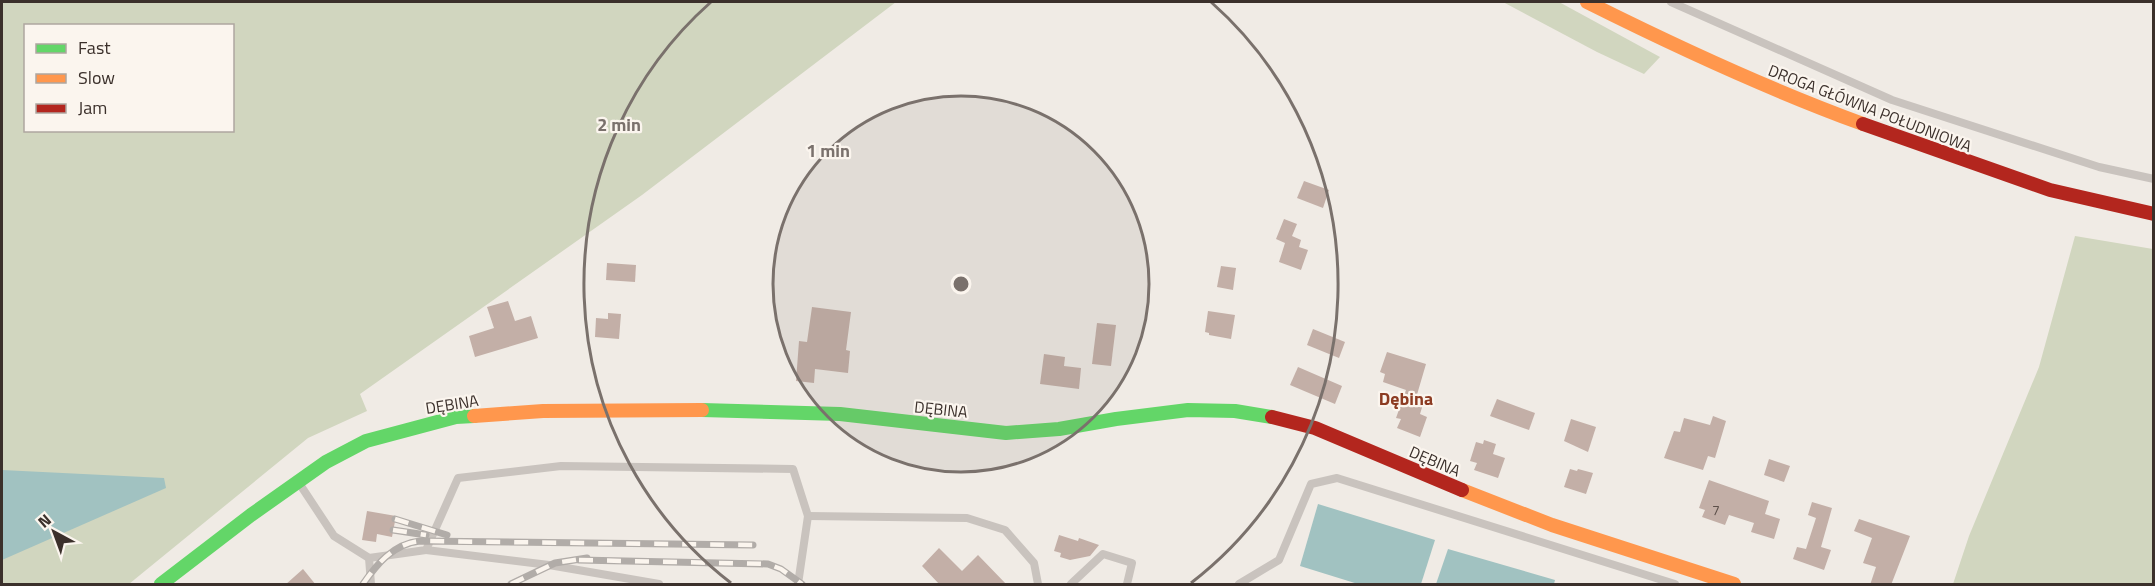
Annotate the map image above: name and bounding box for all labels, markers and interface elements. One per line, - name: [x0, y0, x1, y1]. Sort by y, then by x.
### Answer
- legend: [24, 24, 234, 132]
- text: Fast: [78, 34, 111, 61]
- street label: DROGA GŁÓWNA POŁUDNIOWA: [1765, 58, 1976, 158]
- text: Slow: [78, 64, 115, 91]
- text: Jam: [78, 94, 107, 121]
- text: 2 min: [597, 111, 641, 138]
- text: 1 min: [806, 137, 850, 164]
- centre of rings: [951, 274, 971, 294]
- district label: Dębina: [1379, 385, 1433, 412]
- street label: DĘBINA: [424, 388, 481, 420]
- street label: DĘBINA: [913, 394, 969, 424]
- street label: DĘBINA: [1406, 440, 1465, 483]
- house number: 7: [1712, 499, 1720, 520]
- north arrow: [24, 502, 84, 562]
- text: N: [32, 508, 56, 533]

